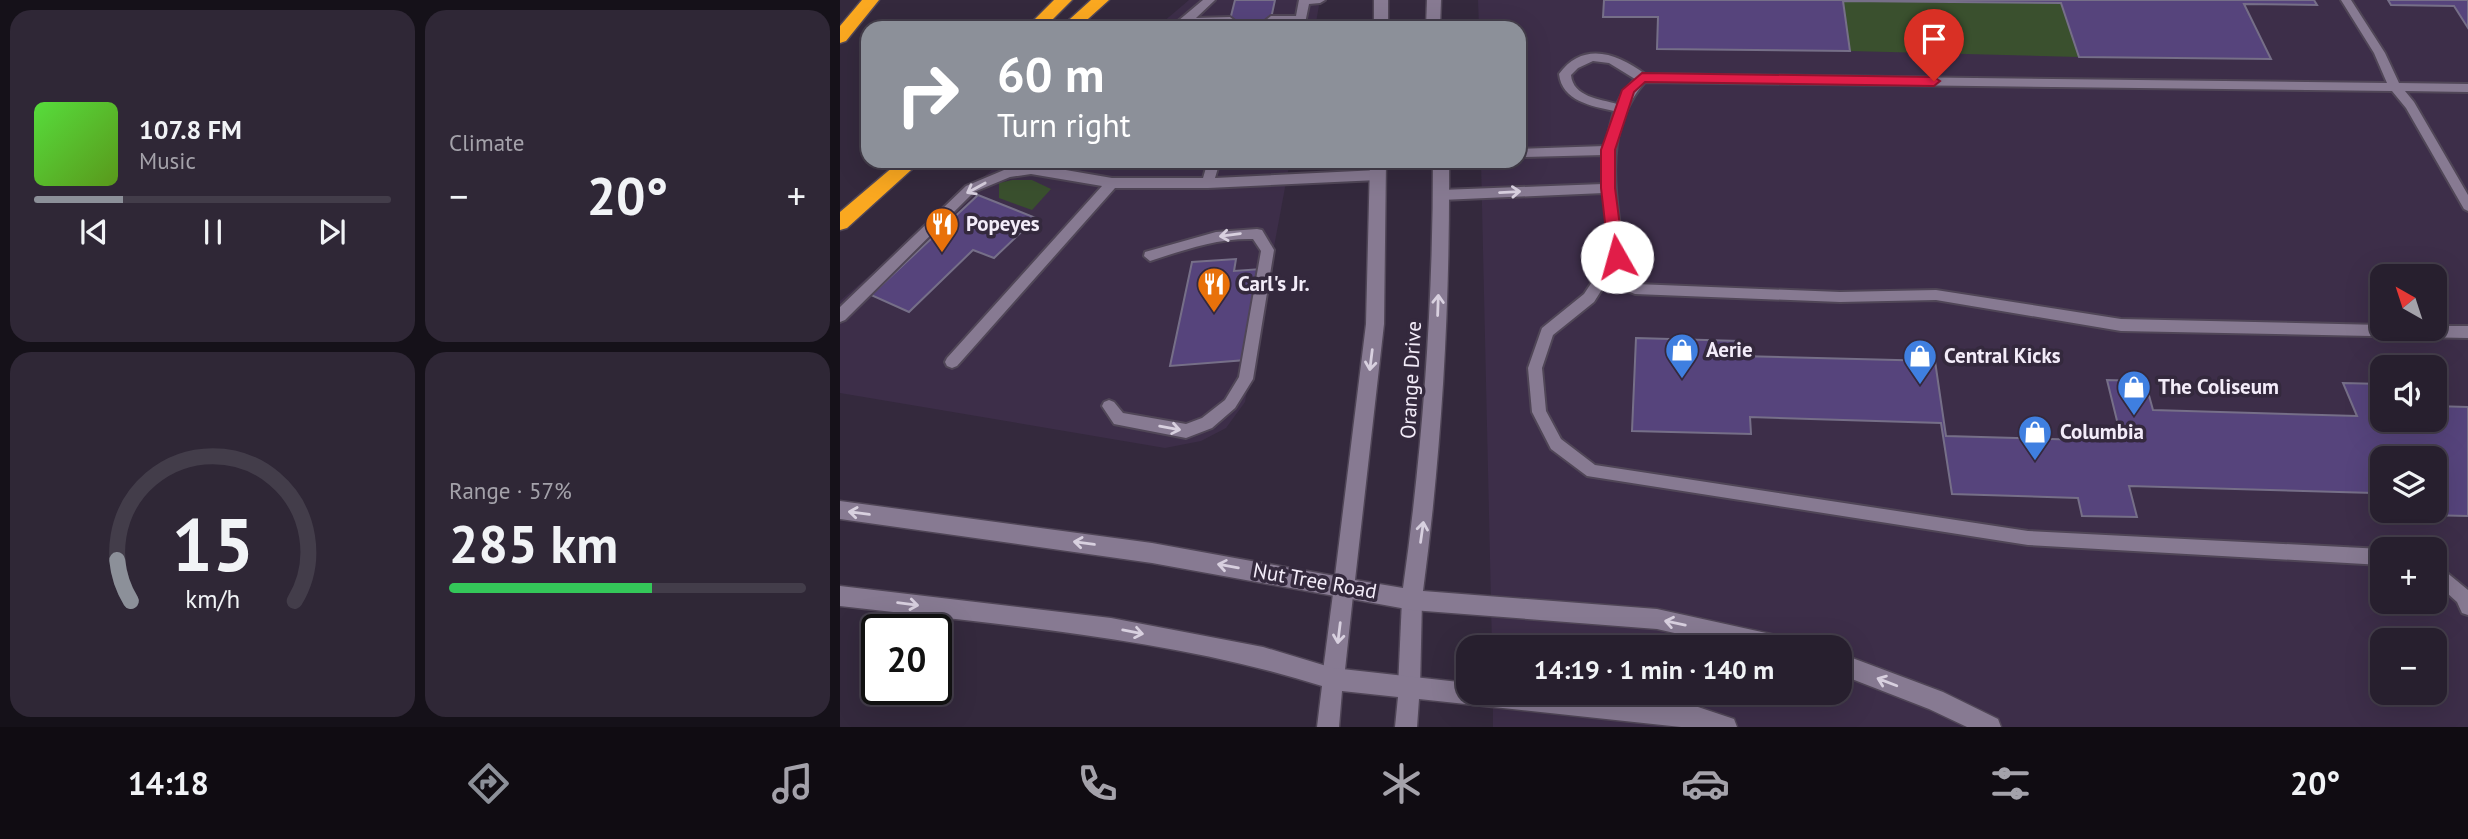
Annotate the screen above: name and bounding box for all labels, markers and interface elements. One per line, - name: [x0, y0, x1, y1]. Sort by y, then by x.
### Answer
- pin: [1904, 9, 1964, 81]
- icon: arrive: [1915, 20, 1953, 58]
- text: 60 m: [997, 42, 1104, 106]
- icon: right: [882, 49, 973, 140]
- text: Turn right: [997, 104, 1131, 146]
- text: 107.8 FM: [139, 113, 242, 146]
- text: Climate: [449, 128, 524, 157]
- text: Music: [139, 146, 196, 175]
- text: 20°: [587, 162, 668, 229]
- text: −: [449, 171, 468, 220]
- text: +: [787, 171, 806, 220]
- one-way arrow: [966, 181, 986, 195]
- one-way arrow: [1498, 186, 1521, 199]
- restaurant icon: Popeyes: [923, 205, 961, 254]
- place label: Popeyes: [966, 210, 1040, 237]
- icon: previous: [75, 213, 113, 251]
- icon: pause: [194, 213, 232, 251]
- icon: next: [313, 213, 351, 251]
- position arrow: [1580, 220, 1654, 294]
- one-way arrow: [1219, 228, 1242, 241]
- north arrow: [2370, 264, 2446, 341]
- map controls: [2370, 264, 2447, 705]
- restaurant icon: Carl's Jr.: [1195, 265, 1233, 314]
- place label: Carl's Jr.: [1238, 270, 1310, 297]
- one-way arrow: [1431, 294, 1445, 317]
- street label: Orange Drive: [1394, 320, 1427, 440]
- shop icon: Aerie: [1663, 331, 1701, 380]
- place label: Aerie: [1706, 336, 1753, 363]
- shop icon: Central Kicks: [1901, 337, 1939, 386]
- place label: Central Kicks: [1944, 342, 2061, 369]
- one-way arrow: [1365, 348, 1378, 371]
- button: sound: [2370, 355, 2447, 432]
- shop icon: The Coliseum: [2115, 368, 2153, 417]
- place label: The Coliseum: [2158, 373, 2279, 400]
- shop icon: Columbia: [2016, 413, 2054, 462]
- place label: Columbia: [2060, 418, 2144, 445]
- one-way arrow: [1158, 422, 1181, 436]
- button: layers: [2370, 446, 2447, 523]
- text: Range · 57%: [449, 476, 572, 505]
- text: 15: [171, 497, 254, 591]
- one-way arrow: [848, 506, 871, 519]
- text: 285 km: [449, 510, 618, 577]
- one-way arrow: [1416, 521, 1429, 544]
- one-way arrow: [1074, 537, 1096, 550]
- button: +: [2370, 537, 2447, 614]
- street label: Nut Tree Road: [1251, 556, 1379, 605]
- one-way arrow: [1218, 558, 1240, 572]
- text: km/h: [185, 582, 240, 614]
- one-way arrow: [896, 597, 919, 610]
- speed limit sign: 20: [861, 614, 952, 705]
- one-way arrow: [1664, 615, 1687, 629]
- one-way arrow: [1332, 621, 1345, 643]
- one-way arrow: [1121, 626, 1144, 640]
- button: −: [2370, 628, 2447, 705]
- text: 14:19 · 1 min · 140 m: [1534, 653, 1774, 686]
- one-way arrow: [1877, 674, 1899, 687]
- icon: directions: [464, 759, 513, 808]
- icon: music: [768, 759, 817, 808]
- icon: phone: [1073, 759, 1122, 808]
- icon: climate: [1377, 759, 1426, 808]
- icon: car: [1681, 759, 1730, 808]
- icon: filters: [1986, 759, 2035, 808]
- text: 14:18: [128, 762, 209, 804]
- text: 20°: [2290, 762, 2340, 804]

